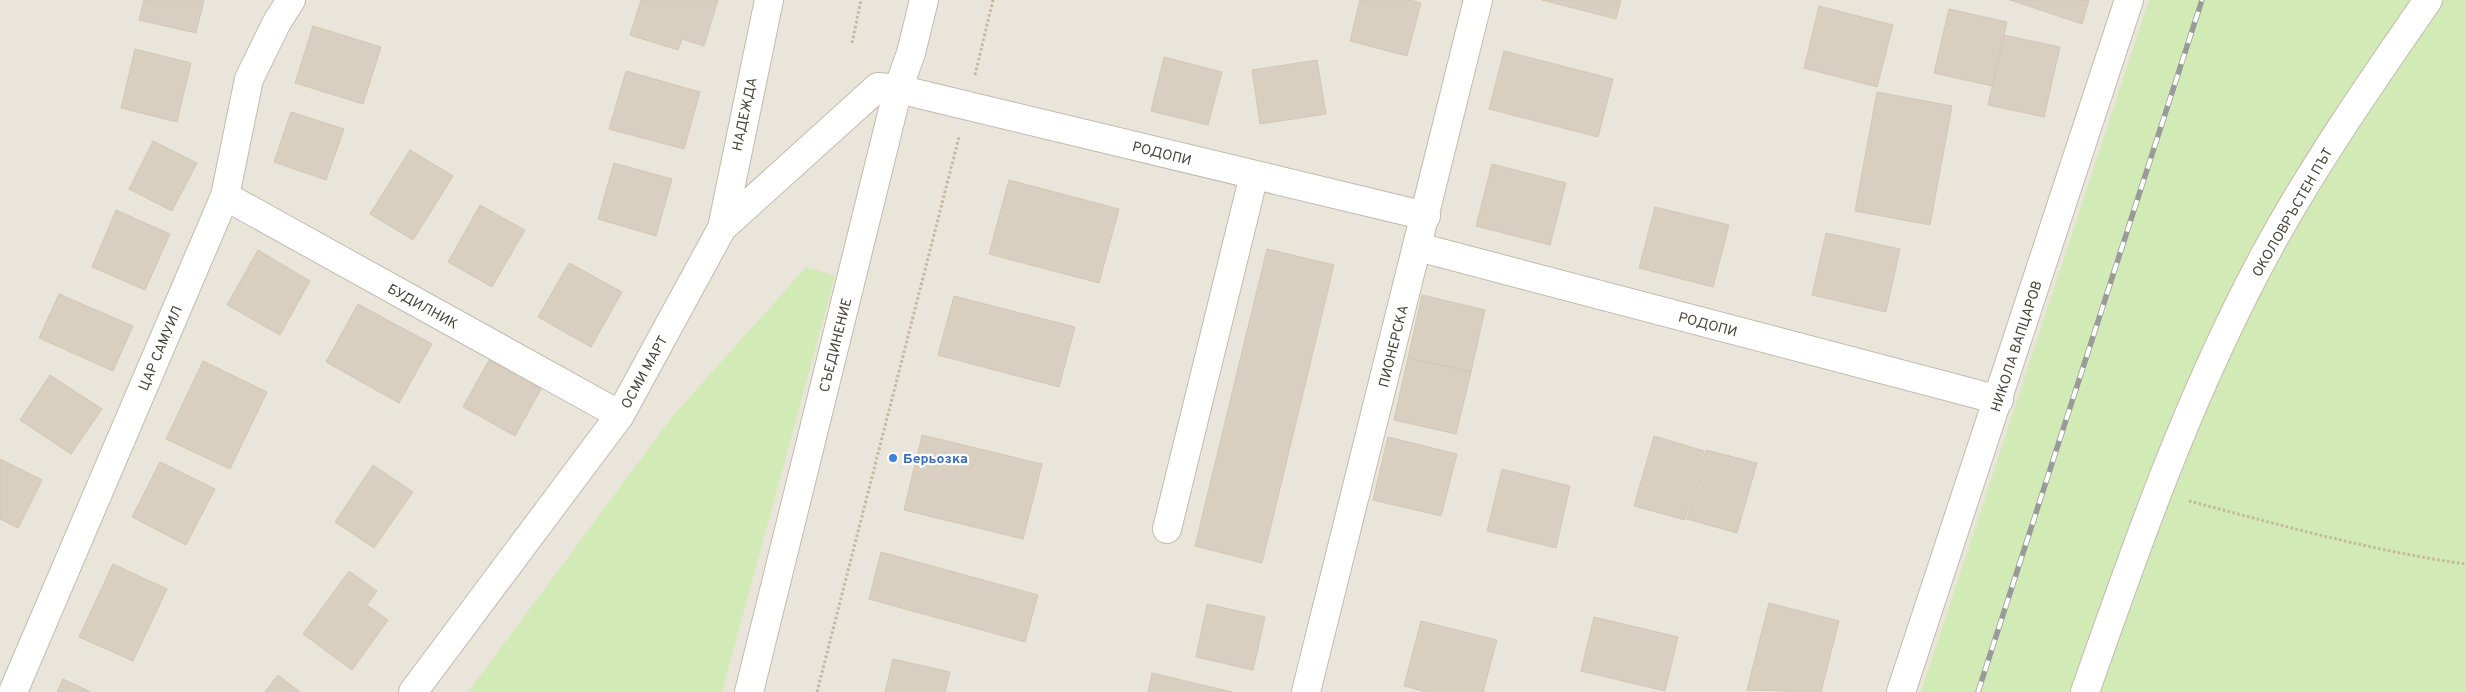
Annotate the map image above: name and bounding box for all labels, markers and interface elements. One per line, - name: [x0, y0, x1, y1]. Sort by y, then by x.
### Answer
- street label: НАДЕЖДА: [729, 76, 762, 153]
- street label: РОДОПИ: [1130, 139, 1193, 170]
- street label: ОКОЛОВРЪСТЕН ПЪТ: [2249, 145, 2337, 280]
- street label: НИКОЛА ВАПЦАРОВ: [1988, 279, 2047, 414]
- street label: БУДИЛНИК: [384, 281, 460, 334]
- street label: СЪЕДИНЕНИЕ: [817, 296, 856, 394]
- street label: ЦАР САМУИЛ: [136, 303, 187, 394]
- street label: ПИОНЕРСКА: [1376, 303, 1413, 389]
- street label: РОДОПИ: [1676, 309, 1739, 341]
- street label: ОСМИ МАРТ: [618, 333, 672, 412]
- place label: Берьозка: [903, 451, 968, 468]
- marker: Берьозка: [887, 452, 899, 464]

